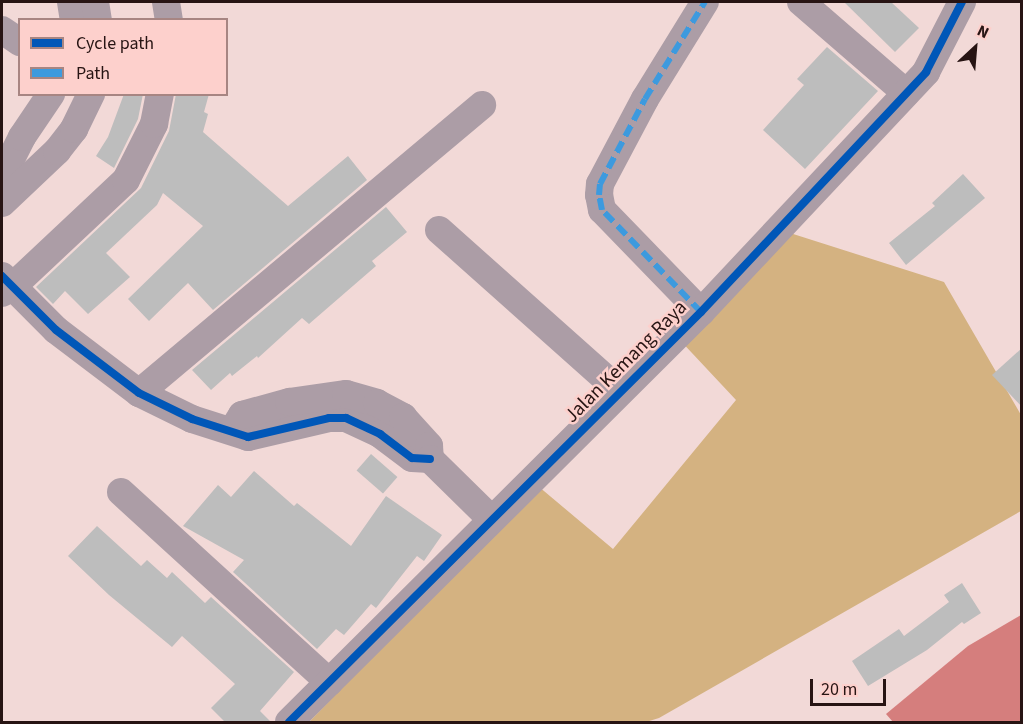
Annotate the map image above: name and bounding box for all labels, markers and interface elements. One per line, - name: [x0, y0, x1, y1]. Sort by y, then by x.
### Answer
- legend: [18, 18, 228, 96]
- north arrow: [945, 18, 1005, 78]
- text: N: [973, 20, 992, 44]
- text: Cycle path: [76, 31, 154, 56]
- text: Path: [76, 61, 110, 86]
- street label: Jalan Kemang Raya: [560, 296, 692, 428]
- scale bar: [813, 667, 890, 705]
- text: 20 m: [821, 677, 857, 702]

